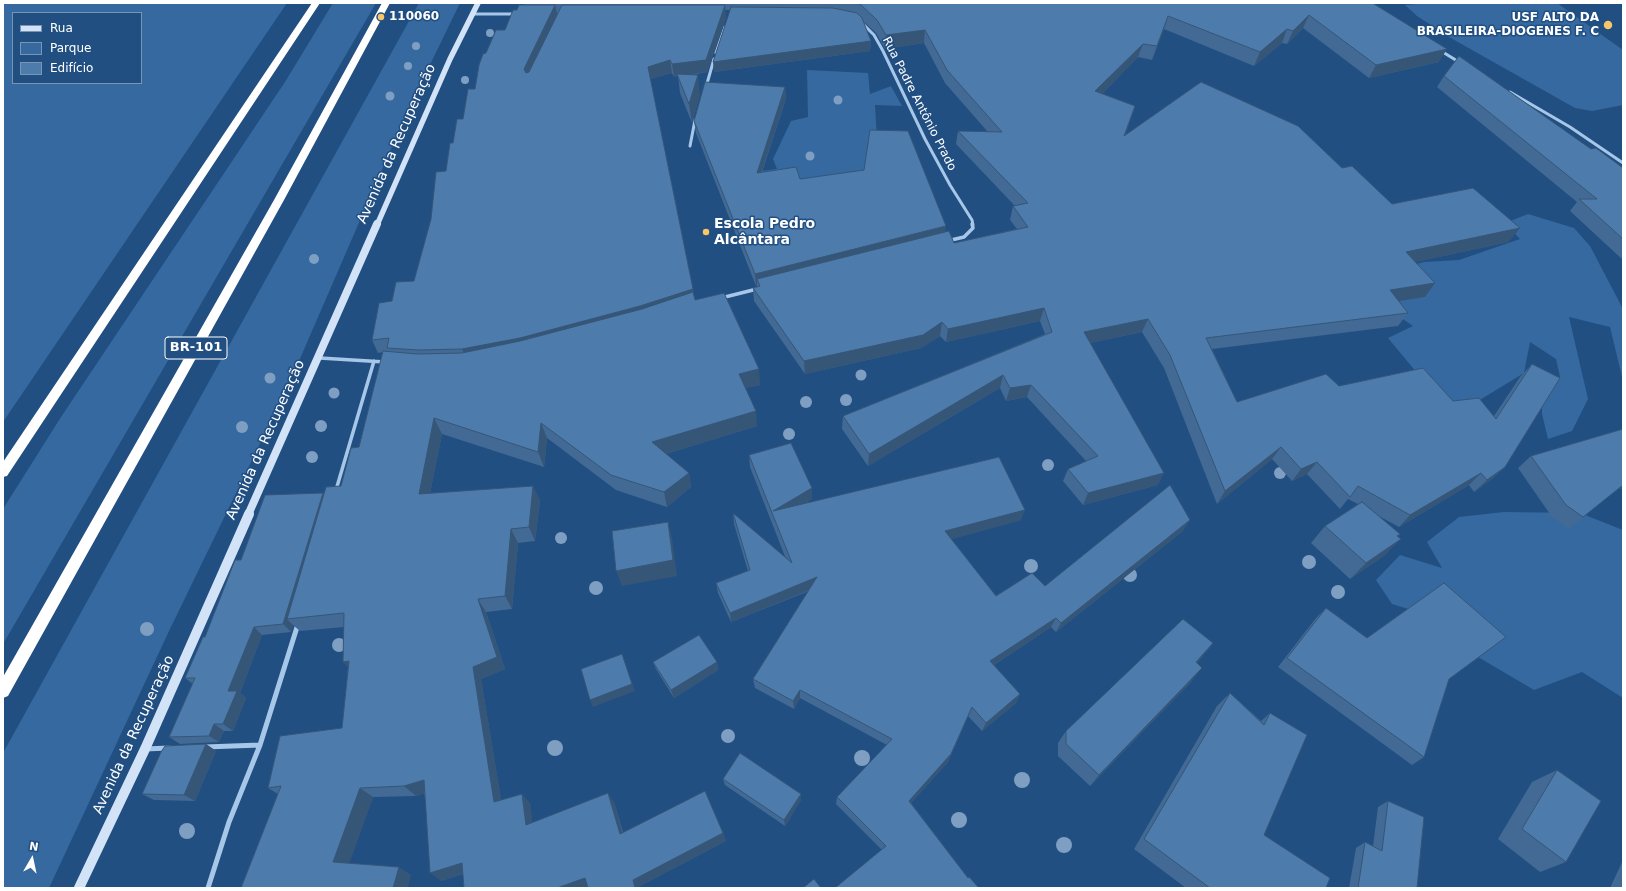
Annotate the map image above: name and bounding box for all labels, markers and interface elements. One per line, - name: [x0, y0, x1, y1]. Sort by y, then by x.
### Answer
- place label: 110060: [389, 10, 439, 24]
- place label: USF ALTO DA BRASILEIRA-DIOGENES F. C: [1417, 11, 1599, 39]
- legend: [12, 12, 142, 84]
- marker: 110060: [376, 12, 386, 22]
- marker: USF ALTO DA BRASILEIRA-DIOGENES F. C: [1602, 19, 1614, 31]
- text: Rua: [50, 21, 73, 35]
- street label: Rua Padre Antônio Prado: [879, 35, 959, 173]
- text: Parque: [50, 41, 91, 55]
- text: Edifício: [50, 61, 93, 75]
- street label: Avenida da Recuperação: [354, 61, 440, 227]
- place label: Escola Pedro Alcântara: [714, 216, 815, 248]
- marker: Escola Pedro Alcântara: [701, 227, 711, 237]
- road number: BR-101: [165, 337, 227, 359]
- street label: Avenida da Recuperação: [223, 357, 309, 523]
- street label: Avenida da Recuperação: [90, 653, 178, 817]
- north arrow: [12, 839, 52, 879]
- text: N: [28, 840, 40, 854]

